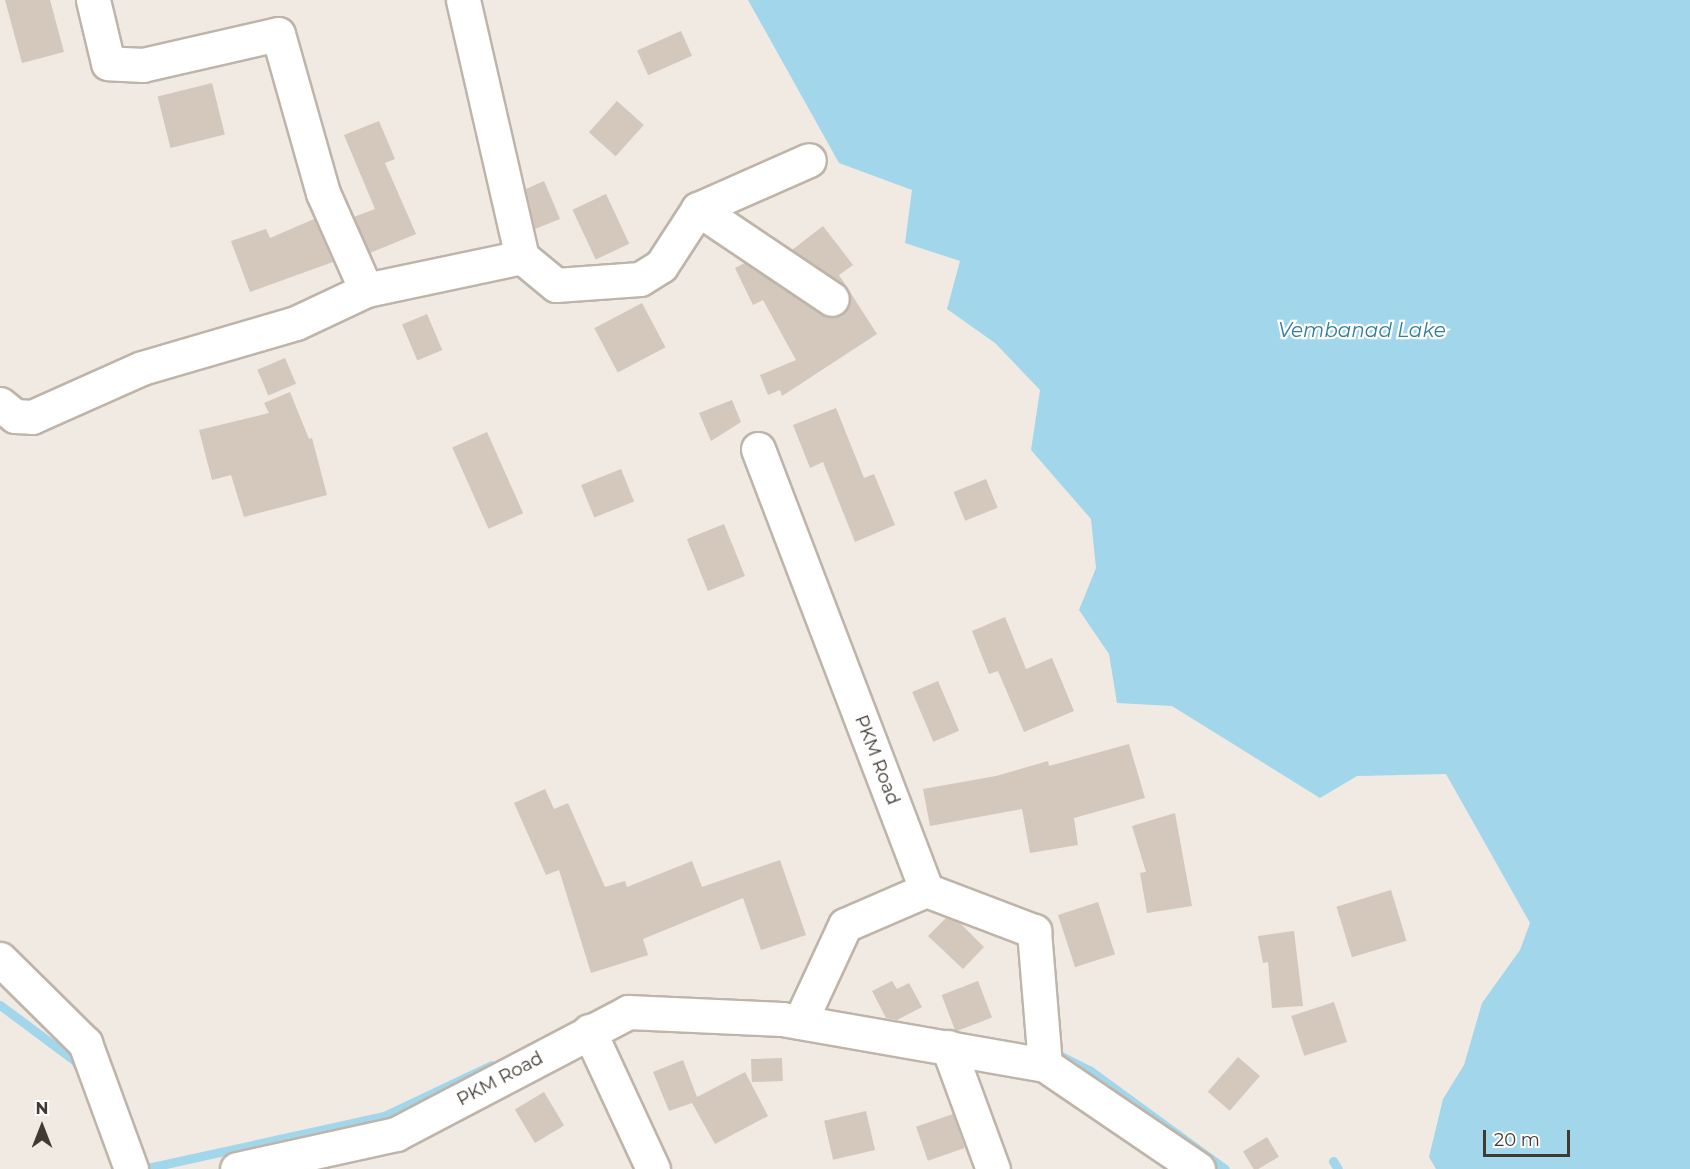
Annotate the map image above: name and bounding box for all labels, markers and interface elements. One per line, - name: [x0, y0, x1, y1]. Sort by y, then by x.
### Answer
- water label: Vembanad Lake: [1278, 318, 1446, 342]
- street label: PKM Road: [850, 712, 904, 808]
- street label: PKM Road: [453, 1047, 547, 1111]
- north arrow: [12, 1097, 72, 1157]
- text: N: [36, 1099, 48, 1118]
- scale bar: [1486, 1118, 1573, 1156]
- text: 20 m: [1494, 1129, 1540, 1151]

